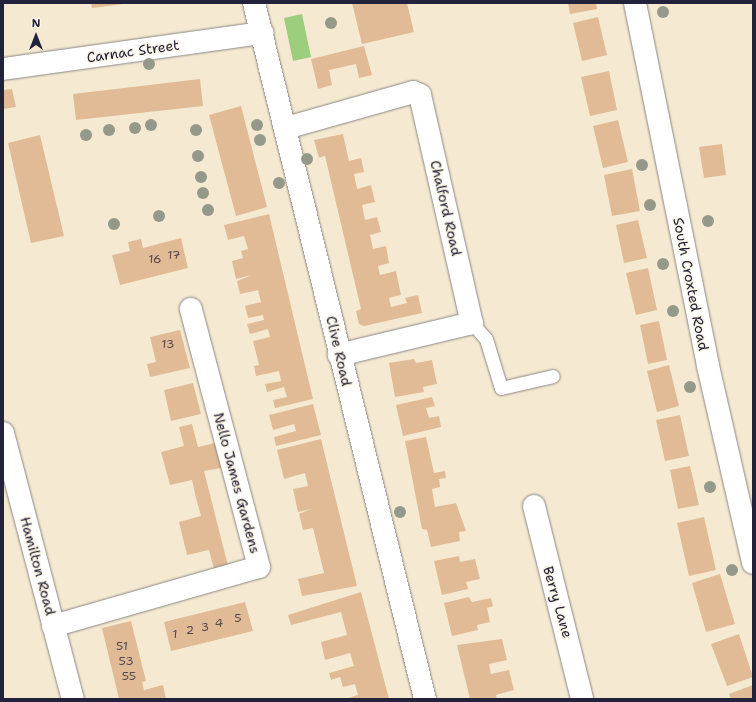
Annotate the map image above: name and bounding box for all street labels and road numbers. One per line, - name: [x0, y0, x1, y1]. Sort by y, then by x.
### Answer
- street label: Carnac Street: [86, 36, 180, 66]
- street label: Chalford Road: [427, 159, 465, 257]
- street label: South Croxted Road: [670, 216, 712, 352]
- street label: Clive Road: [323, 314, 355, 388]
- street label: Nello James Gardens: [210, 411, 264, 555]
- street label: Hamilton Road: [17, 515, 59, 617]
- street label: Berry Lane: [540, 564, 576, 640]

